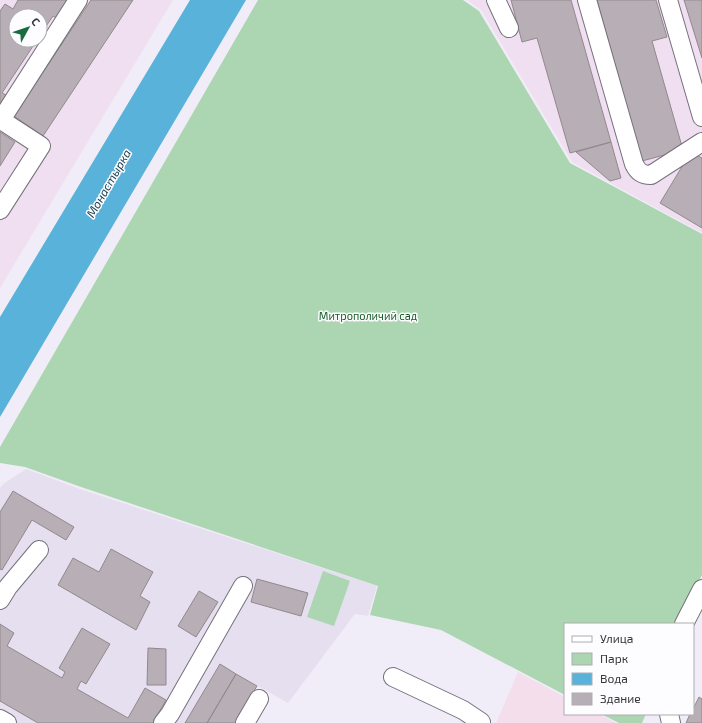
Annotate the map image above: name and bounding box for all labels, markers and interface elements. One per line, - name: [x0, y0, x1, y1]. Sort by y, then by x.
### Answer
- north arrow: [8, 8, 48, 48]
- text: С: [29, 15, 43, 28]
- water label: Монастырка: [83, 146, 133, 220]
- park label: Митрополичий сад: [319, 309, 418, 322]
- legend: [564, 623, 694, 715]
- text: Улица: [600, 631, 633, 645]
- text: Парк: [600, 651, 629, 665]
- text: Вода: [600, 671, 628, 685]
- text: Здание: [600, 691, 641, 705]

